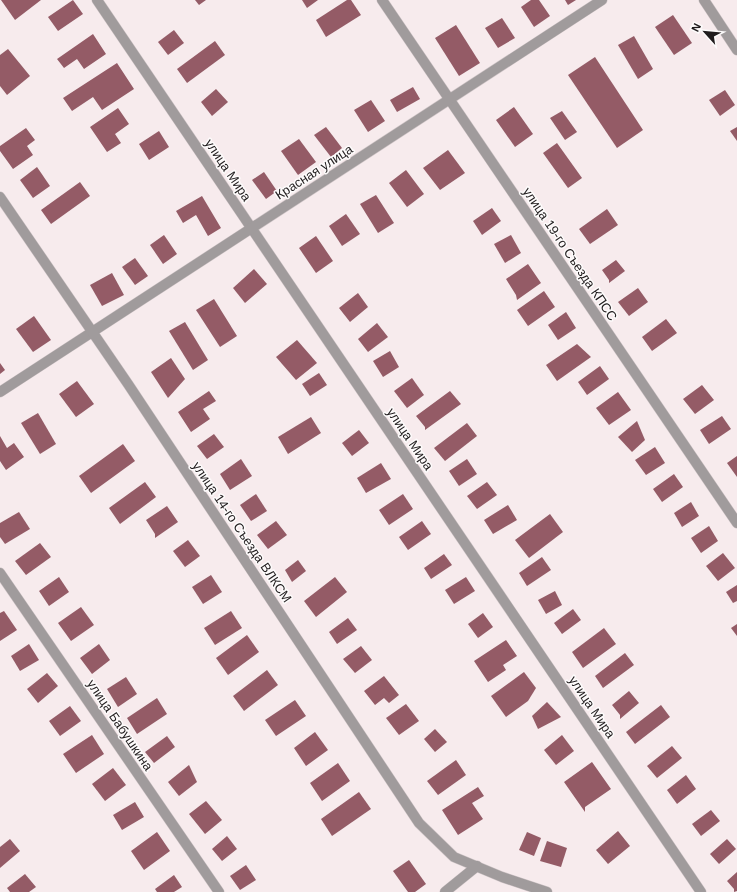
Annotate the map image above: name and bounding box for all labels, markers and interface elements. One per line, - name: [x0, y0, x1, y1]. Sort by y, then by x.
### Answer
- north arrow: [685, 12, 725, 52]
- text: N: [689, 21, 703, 34]
- street label: улица Мира: [202, 136, 255, 205]
- street label: Красная улица: [272, 141, 356, 203]
- street label: улица 19-го Съезда КПСС: [520, 184, 620, 324]
- street label: улица Мира: [384, 405, 437, 474]
- street label: улица 14-го Съезда ВЛКСМ: [189, 459, 295, 605]
- street label: улица Мира: [566, 673, 619, 742]
- street label: улица Бабушкина: [84, 677, 156, 774]

